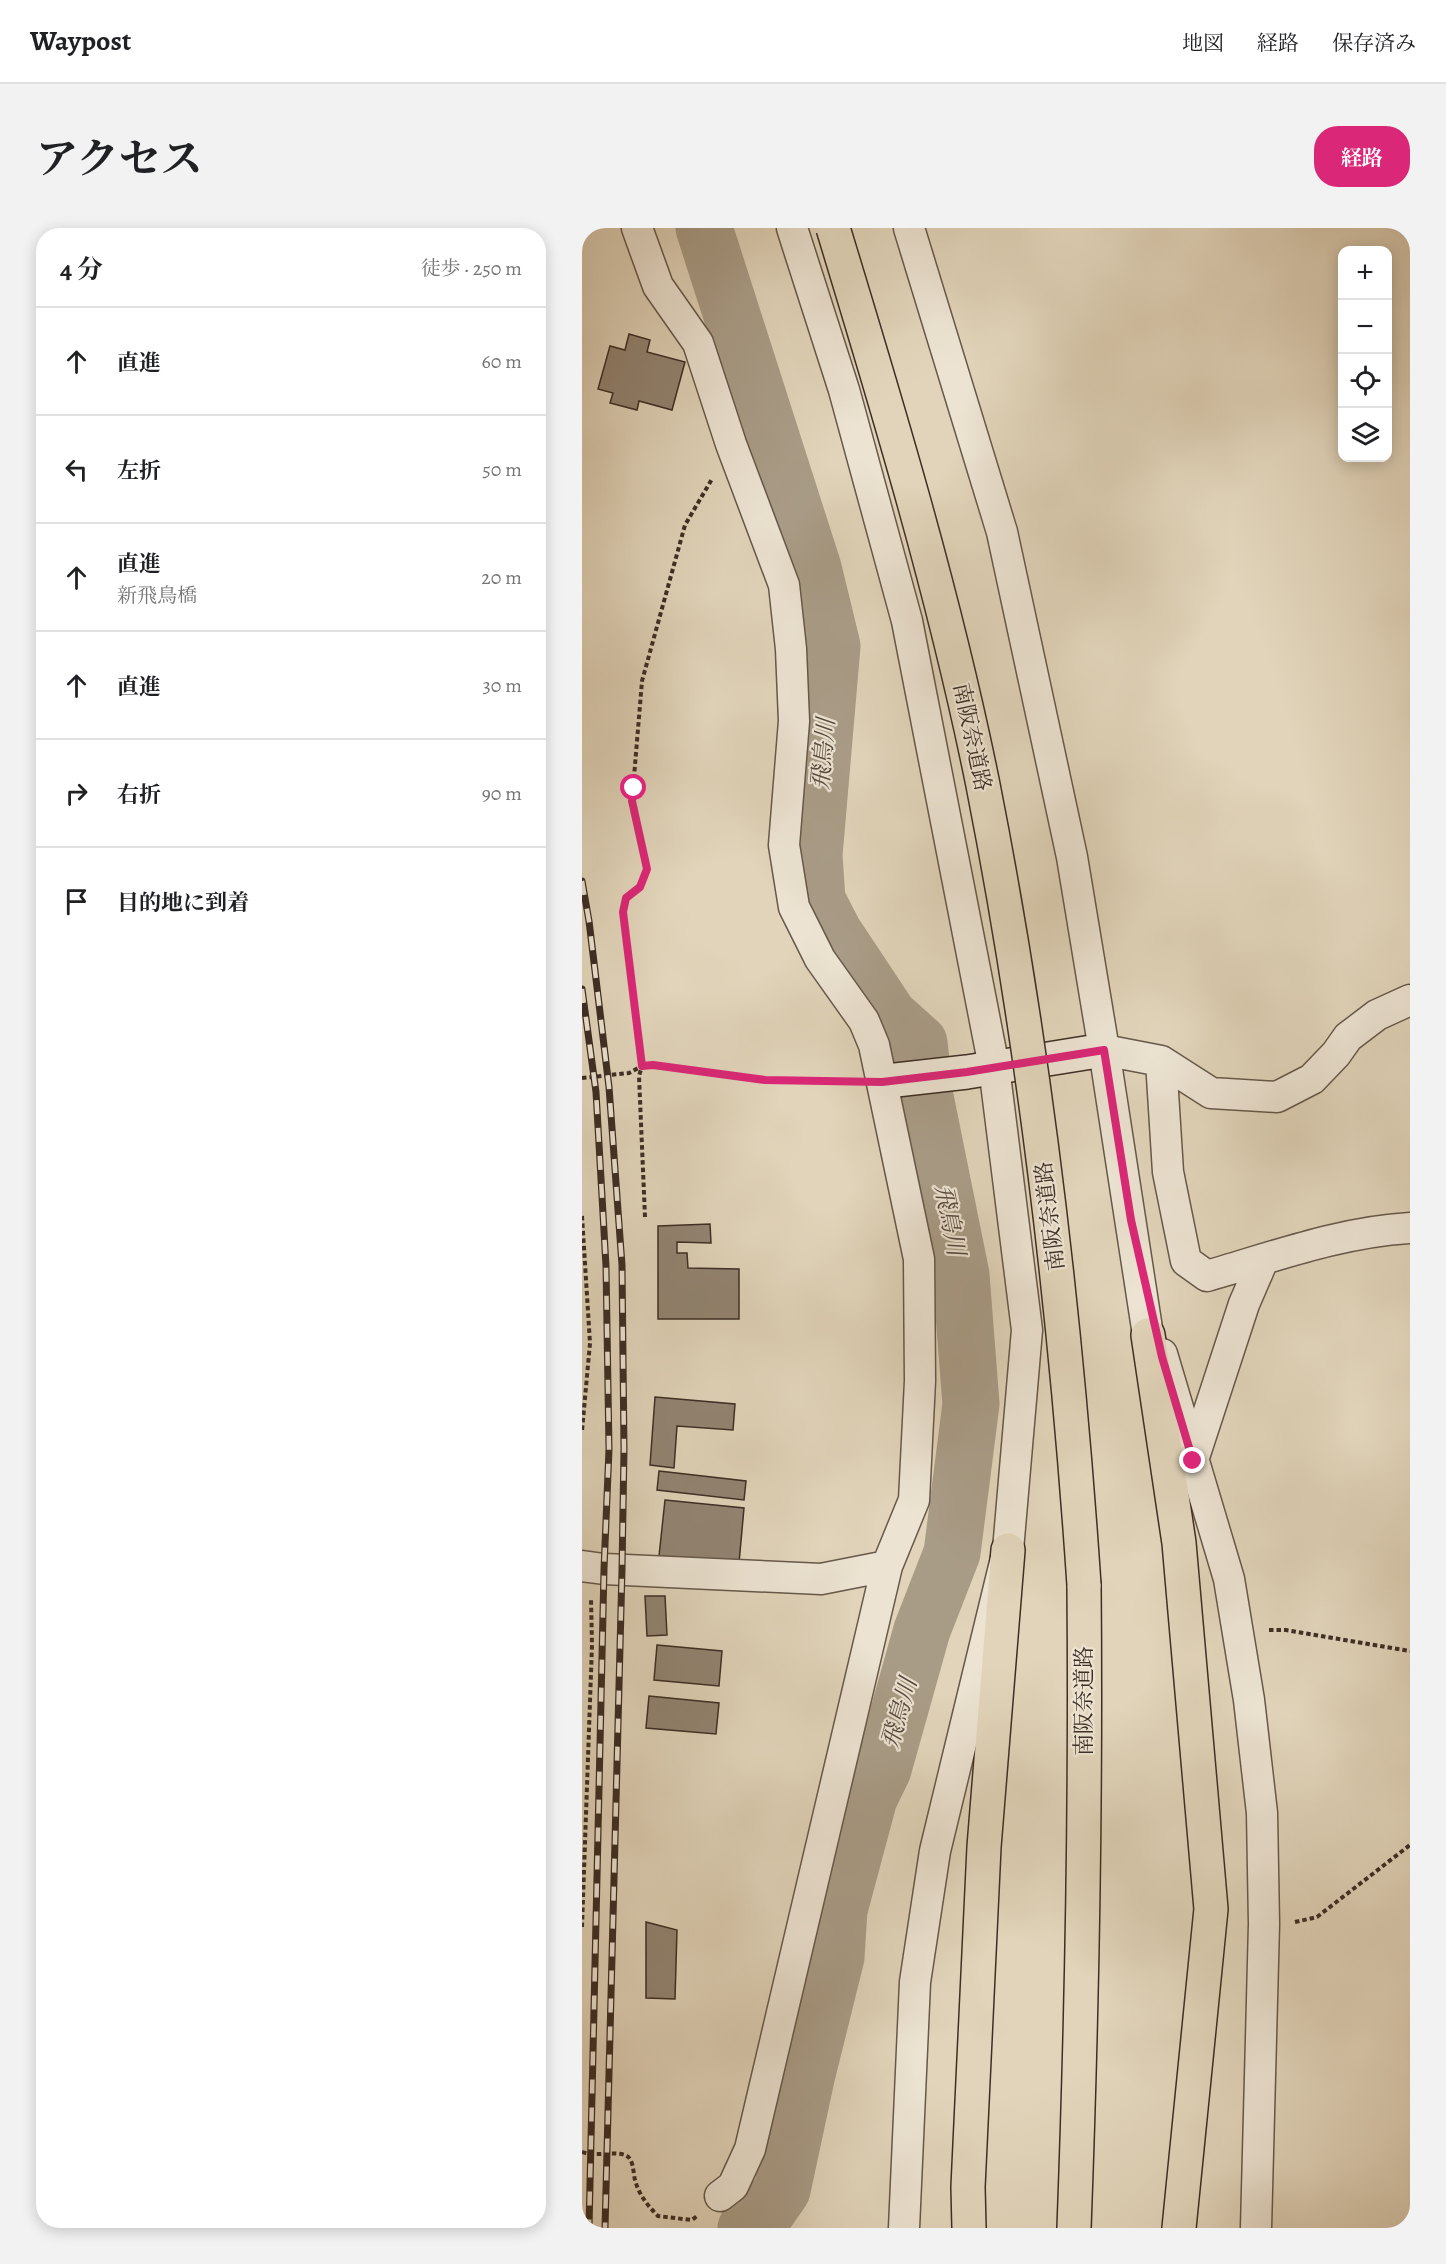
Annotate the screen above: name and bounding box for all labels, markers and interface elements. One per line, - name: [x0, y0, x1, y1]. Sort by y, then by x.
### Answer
- text: Waypost: [30, 22, 131, 60]
- text: 地図: [1182, 29, 1224, 57]
- text: 経路: [1257, 29, 1299, 57]
- text: 保存済み: [1332, 29, 1416, 57]
- button: 経路: [1314, 126, 1410, 187]
- text: アクセス: [36, 130, 203, 187]
- map controls: [1338, 246, 1392, 462]
- button: +: [1338, 246, 1392, 300]
- text: 4 分: [60, 252, 103, 287]
- text: 徒歩 · 250 m: [421, 255, 522, 282]
- button: −: [1338, 300, 1392, 354]
- icon: ahead: [60, 345, 93, 378]
- text: 直進: [117, 348, 161, 378]
- text: 60 m: [482, 348, 522, 375]
- button: locate: [1338, 354, 1392, 408]
- button: layers: [1338, 408, 1392, 462]
- icon: left: [60, 453, 93, 486]
- text: 左折: [117, 456, 161, 486]
- text: 50 m: [482, 456, 522, 483]
- text: 直進: [117, 549, 161, 579]
- icon: ahead: [60, 561, 93, 594]
- text: 20 m: [481, 564, 522, 591]
- text: 新飛鳥橋: [117, 582, 197, 609]
- icon: ahead: [60, 669, 93, 702]
- text: 直進: [117, 672, 161, 702]
- text: 30 m: [482, 672, 522, 699]
- street label: 南阪奈道路: [946, 680, 998, 794]
- water label: 飛鳥川: [804, 714, 842, 791]
- route start: [620, 774, 646, 800]
- icon: right: [60, 777, 93, 810]
- text: 右折: [117, 780, 161, 810]
- text: 90 m: [482, 780, 522, 807]
- icon: arrive: [60, 885, 93, 918]
- text: 目的地に到着: [117, 888, 249, 918]
- street label: 南阪奈道路: [1028, 1160, 1072, 1272]
- water label: 飛鳥川: [927, 1182, 973, 1261]
- route end: [1179, 1447, 1205, 1473]
- street label: 南阪奈道路: [1069, 1646, 1099, 1756]
- water label: 飛鳥川: [874, 1671, 925, 1752]

